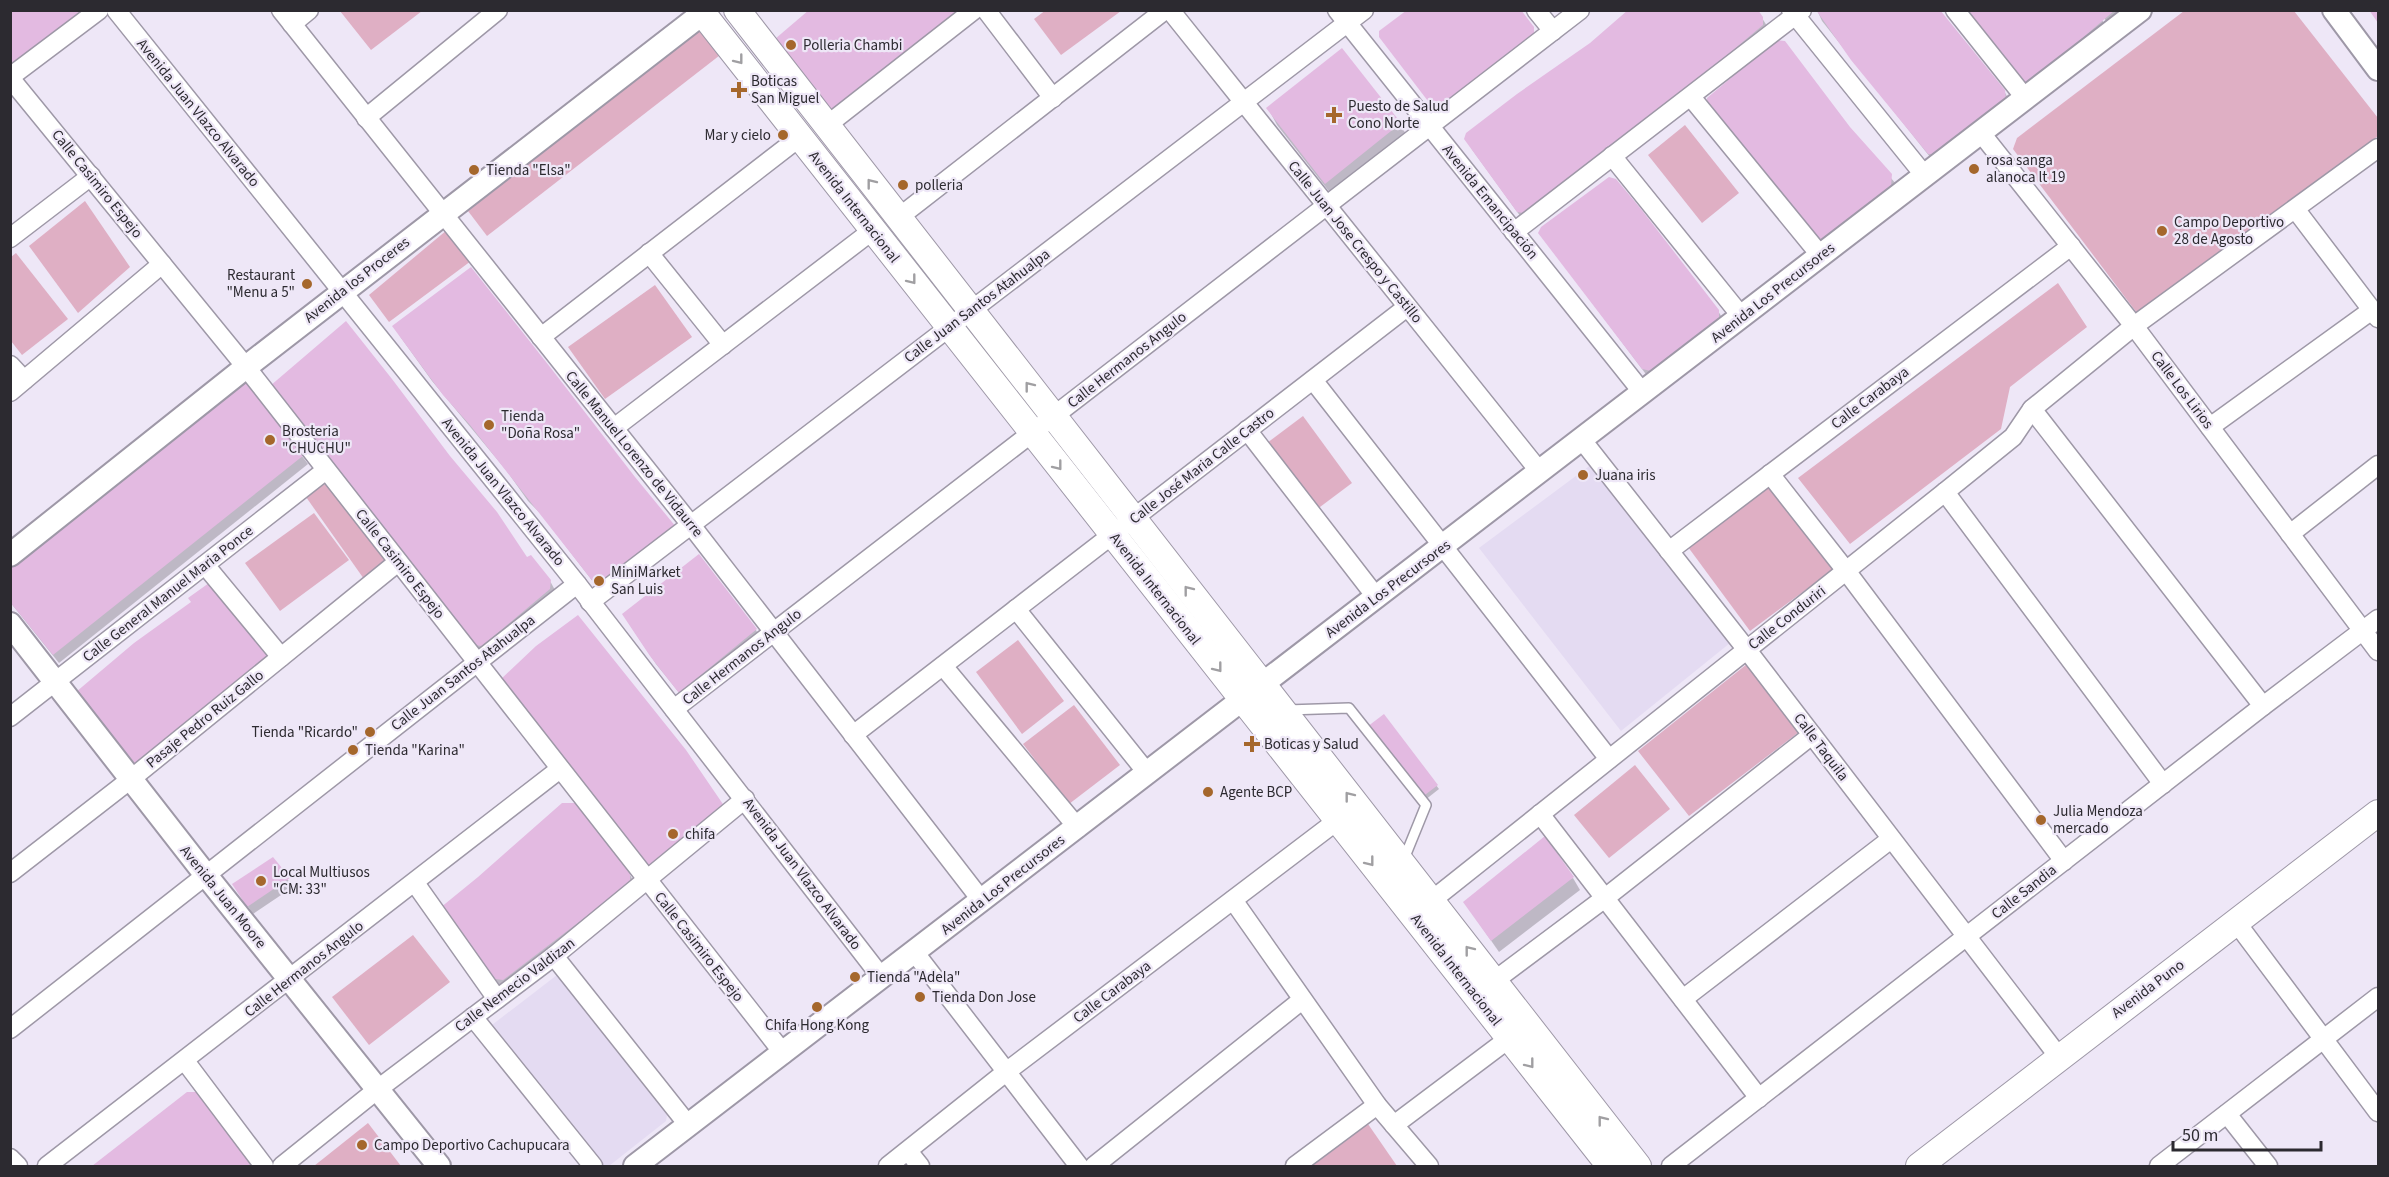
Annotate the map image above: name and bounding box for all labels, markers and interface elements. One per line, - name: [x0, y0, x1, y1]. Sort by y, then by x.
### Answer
- street label: Avenida Juan Vlazco Alvarado: [132, 34, 264, 192]
- place label: Polleria Chambi: [803, 35, 903, 56]
- marker: Polleria Chambi: [784, 38, 798, 52]
- one-way arrow: [732, 54, 743, 65]
- place label: Boticas San Miguel: [751, 71, 820, 109]
- marker: Boticas San Miguel: [732, 83, 746, 97]
- place label: Puesto de Salud Cono Norte: [1348, 96, 1449, 134]
- marker: Puesto de Salud Cono Norte: [1325, 106, 1343, 124]
- street label: Calle Casimiro Espejo: [47, 125, 147, 243]
- place label: Mar y cielo: [704, 125, 771, 146]
- marker: Mar y cielo: [776, 128, 790, 142]
- street label: Avenida Emancipación: [1437, 140, 1543, 264]
- street label: Avenida Internacional: [804, 147, 905, 268]
- place label: rosa sanga alanoca lt 19: [1986, 150, 2065, 188]
- street label: Calle Juan Jose Crespo y Castillo: [1283, 156, 1427, 328]
- place label: Tienda "Elsa": [486, 160, 571, 181]
- marker: rosa sanga alanoca lt 19: [1967, 162, 1981, 176]
- marker: Tienda "Elsa": [467, 163, 481, 177]
- place label: polleria: [915, 175, 963, 196]
- one-way arrow: [867, 178, 878, 189]
- marker: polleria: [896, 178, 910, 192]
- place label: Campo Deportivo 28 de Agosto: [2174, 212, 2284, 250]
- marker: Campo Deportivo 28 de Agosto: [2155, 224, 2169, 238]
- street label: Avenida los Proceres: [300, 232, 414, 328]
- street label: Avenida Los Precursores: [1707, 238, 1839, 348]
- street label: Calle Juan Santos Atahualpa: [900, 244, 1054, 368]
- place label: Restaurant "Menu a 5": [226, 265, 295, 303]
- one-way arrow: [904, 273, 915, 284]
- marker: Restaurant "Menu a 5": [300, 277, 314, 291]
- street label: Calle Hermanos Angulo: [1063, 307, 1191, 413]
- street label: Calle Los Lirios: [2146, 347, 2218, 433]
- street label: Calle Carabaya: [1827, 362, 1913, 434]
- street label: Calle Manuel Lorenzo de Vidaurre: [560, 366, 708, 542]
- one-way arrow: [1026, 382, 1037, 393]
- street label: Calle José Maria Calle Castro: [1125, 403, 1279, 529]
- place label: Tienda "Doña Rosa": [501, 406, 580, 444]
- street label: Avenida Juan Vlazco Alvarado: [437, 413, 569, 571]
- marker: Tienda "Doña Rosa": [482, 418, 496, 432]
- place label: Brosteria "CHUCHU": [282, 421, 351, 459]
- marker: Brosteria "CHUCHU": [263, 433, 277, 447]
- one-way arrow: [1051, 459, 1062, 470]
- place label: Juana iris: [1595, 465, 1656, 486]
- marker: Juana iris: [1576, 468, 1590, 482]
- street label: Calle Casimiro Espejo: [350, 505, 450, 623]
- street label: Calle General Manuel Maria Ponce: [78, 521, 258, 667]
- street label: Avenida Internacional: [1105, 529, 1206, 650]
- street label: Avenida Los Precursores: [1321, 535, 1455, 643]
- place label: MiniMarket San Luis: [611, 562, 681, 600]
- marker: MiniMarket San Luis: [592, 574, 606, 588]
- street label: Calle Conduriri: [1744, 581, 1830, 655]
- one-way arrow: [1184, 585, 1195, 596]
- street label: Calle Hermanos Angulo: [678, 604, 806, 710]
- street label: Calle Juan Santos Atahualpa: [386, 610, 540, 736]
- one-way arrow: [1211, 662, 1222, 673]
- street label: Pasaje Pedro Ruiz Gallo: [142, 665, 268, 773]
- street label: Calle Taquila: [1788, 709, 1854, 785]
- place label: Tienda "Ricardo": [251, 722, 358, 743]
- marker: Tienda "Ricardo": [363, 725, 377, 739]
- place label: Boticas y Salud: [1264, 734, 1359, 755]
- marker: Boticas y Salud: [1245, 737, 1259, 751]
- place label: Tienda "Karina": [365, 740, 465, 761]
- marker: Tienda "Karina": [346, 743, 360, 757]
- place label: Agente BCP: [1220, 782, 1292, 803]
- marker: Agente BCP: [1201, 785, 1215, 799]
- one-way arrow: [1346, 792, 1357, 803]
- street label: Avenida Juan Vlazco Alvarado: [738, 794, 866, 954]
- place label: Julia Mendoza mercado: [2053, 801, 2143, 839]
- marker: Julia Mendoza mercado: [2034, 813, 2048, 827]
- place label: chifa: [685, 824, 715, 845]
- marker: chifa: [666, 827, 680, 841]
- street label: Avenida Los Precursores: [937, 830, 1069, 940]
- street label: Avenida Juan Moore: [175, 841, 271, 953]
- one-way arrow: [1363, 855, 1374, 866]
- street label: Calle Sandia: [1987, 860, 2061, 924]
- place label: Local Multiusos "CM: 33": [273, 862, 370, 900]
- marker: Local Multiusos "CM: 33": [254, 874, 268, 888]
- street label: Calle Casimiro Espejo: [649, 888, 749, 1006]
- street label: Avenida Internacional: [1406, 910, 1507, 1031]
- street label: Calle Hermanos Angulo: [240, 916, 368, 1022]
- street label: Calle Nemecio Valdizan: [451, 933, 579, 1037]
- one-way arrow: [1466, 946, 1477, 957]
- street label: Avenida Puno: [2107, 955, 2189, 1023]
- street label: Calle Carabaya: [1069, 956, 1155, 1028]
- place label: Tienda "Adela": [867, 967, 961, 988]
- marker: Tienda "Adela": [848, 970, 862, 984]
- place label: Tienda Don Jose: [932, 987, 1036, 1008]
- marker: Tienda Don Jose: [913, 990, 927, 1004]
- marker: Chifa Hong Kong: [810, 1000, 824, 1014]
- place label: Chifa Hong Kong: [765, 1015, 870, 1036]
- one-way arrow: [1522, 1057, 1533, 1068]
- scale bar: [2173, 1114, 2322, 1152]
- one-way arrow: [1599, 1116, 1610, 1127]
- text: 50 m: [2182, 1123, 2218, 1148]
- place label: Campo Deportivo Cachupucara: [374, 1135, 570, 1156]
- marker: Campo Deportivo Cachupucara: [355, 1138, 369, 1152]

